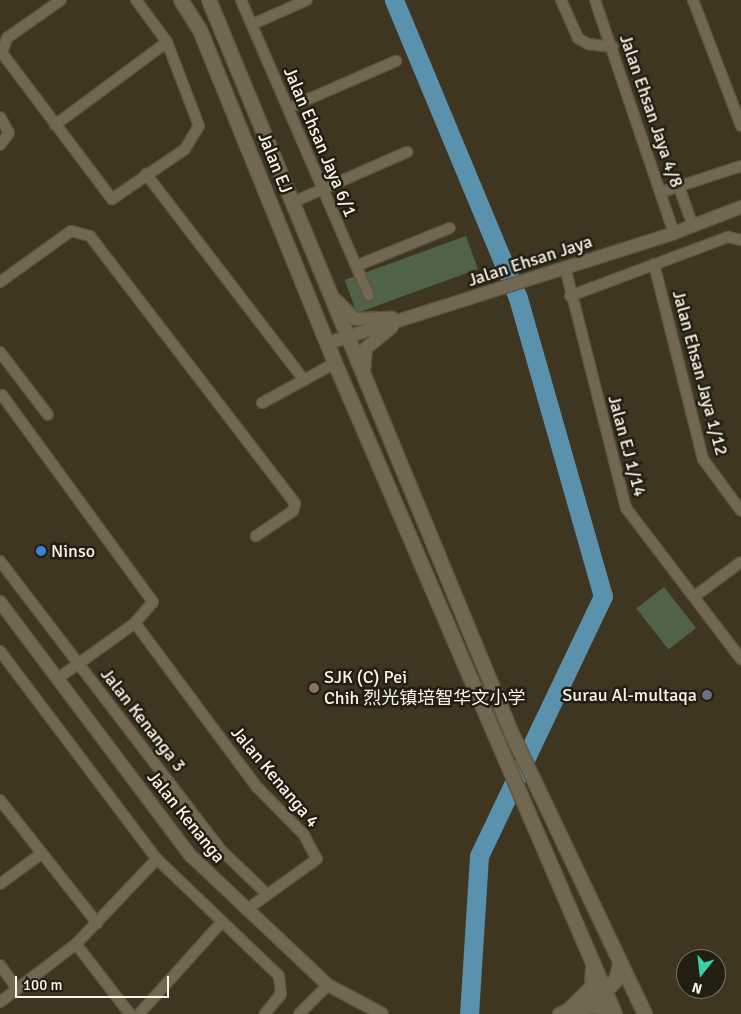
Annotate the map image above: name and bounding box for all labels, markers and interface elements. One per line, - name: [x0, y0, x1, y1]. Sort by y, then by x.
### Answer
- street label: Jalan Ehsan Jaya 4/8: [615, 32, 687, 190]
- street label: Jalan Ehsan Jaya 6/1: [279, 64, 361, 220]
- street label: Jalan EJ: [253, 130, 297, 196]
- street label: Jalan Ehsan Jaya: [465, 231, 595, 291]
- street label: Jalan Ehsan Jaya 1/12: [668, 288, 732, 458]
- street label: Jalan EJ 1/14: [603, 393, 651, 499]
- place label: Ninso: [51, 540, 95, 562]
- marker: Ninso: [35, 545, 47, 557]
- street label: Jalan Kenanga 3: [96, 664, 190, 776]
- place label: SJK (C) Pei Chih 烈光镇培智华文小学: [324, 667, 525, 710]
- marker: SJK (C) Pei Chih 烈光镇培智华文小学: [308, 682, 320, 694]
- place label: Surau Al-multaqa: [562, 684, 697, 706]
- marker: Surau Al-multaqa: [701, 689, 713, 701]
- street label: Jalan Kenanga 4: [226, 722, 324, 832]
- street label: Jalan Kenanga: [142, 767, 230, 867]
- north arrow: [676, 949, 726, 999]
- scale bar: [18, 966, 171, 998]
- text: 100 m: [23, 976, 63, 994]
- text: N: [690, 978, 704, 997]

